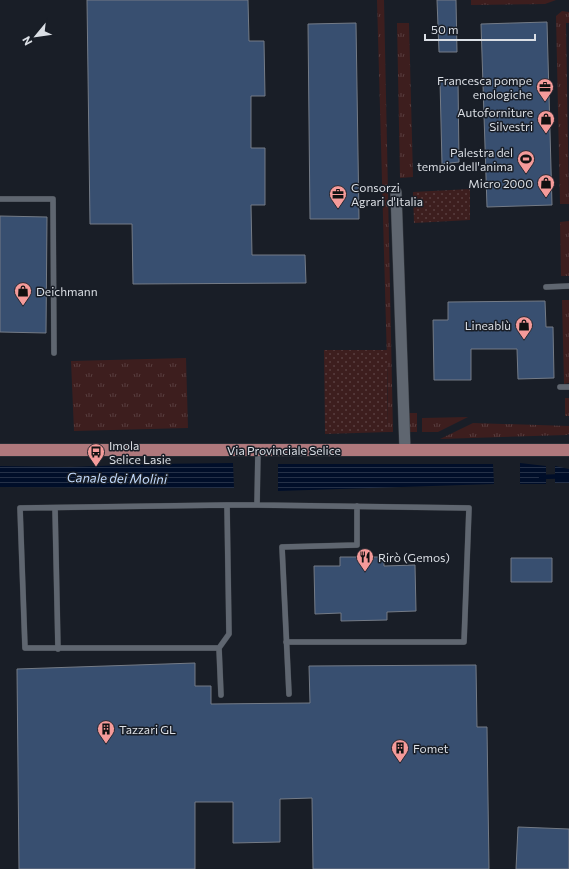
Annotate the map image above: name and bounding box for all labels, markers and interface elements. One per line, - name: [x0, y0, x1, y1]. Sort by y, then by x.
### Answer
- north arrow: [16, 16, 56, 56]
- scale bar: [425, 16, 535, 42]
- text: 50 m: [431, 22, 459, 36]
- text: N: [19, 34, 35, 48]
- place label: Francesca pompe enologiche: [437, 73, 532, 101]
- office icon: Francesca pompe enologiche: [535, 77, 555, 102]
- place label: Autoforniture Silvestri: [457, 105, 533, 133]
- shop icon: Autoforniture Silvestri: [536, 109, 556, 134]
- place label: Palestra del tempio dell'anima: [417, 145, 513, 173]
- sports icon: Palestra del tempio dell'anima: [516, 149, 536, 174]
- shop icon: Micro 2000: [536, 173, 556, 198]
- place label: Micro 2000: [468, 176, 533, 190]
- place label: Consorzi Agrari d'Italia: [351, 180, 423, 208]
- office icon: Consorzi Agrari d'Italia: [328, 184, 348, 209]
- shop icon: Deichmann: [13, 281, 33, 306]
- place label: Deichmann: [36, 284, 98, 298]
- shop icon: Lineablù: [514, 315, 534, 340]
- place label: Lineablù: [465, 318, 511, 332]
- place label: Imola Selice Lasie: [109, 438, 171, 466]
- bus stop icon: Imola Selice Lasie: [86, 442, 106, 467]
- street label: Via Provinciale Selice: [227, 443, 341, 457]
- water label: Canale dei Molini: [67, 469, 168, 487]
- restaurant icon: Rirò (Gemos): [355, 547, 375, 572]
- place label: Rirò (Gemos): [378, 550, 450, 564]
- building icon: Tazzari GL: [96, 719, 116, 744]
- place label: Tazzari GL: [119, 722, 176, 736]
- building icon: Fomet: [390, 738, 410, 763]
- place label: Fomet: [413, 741, 449, 755]

